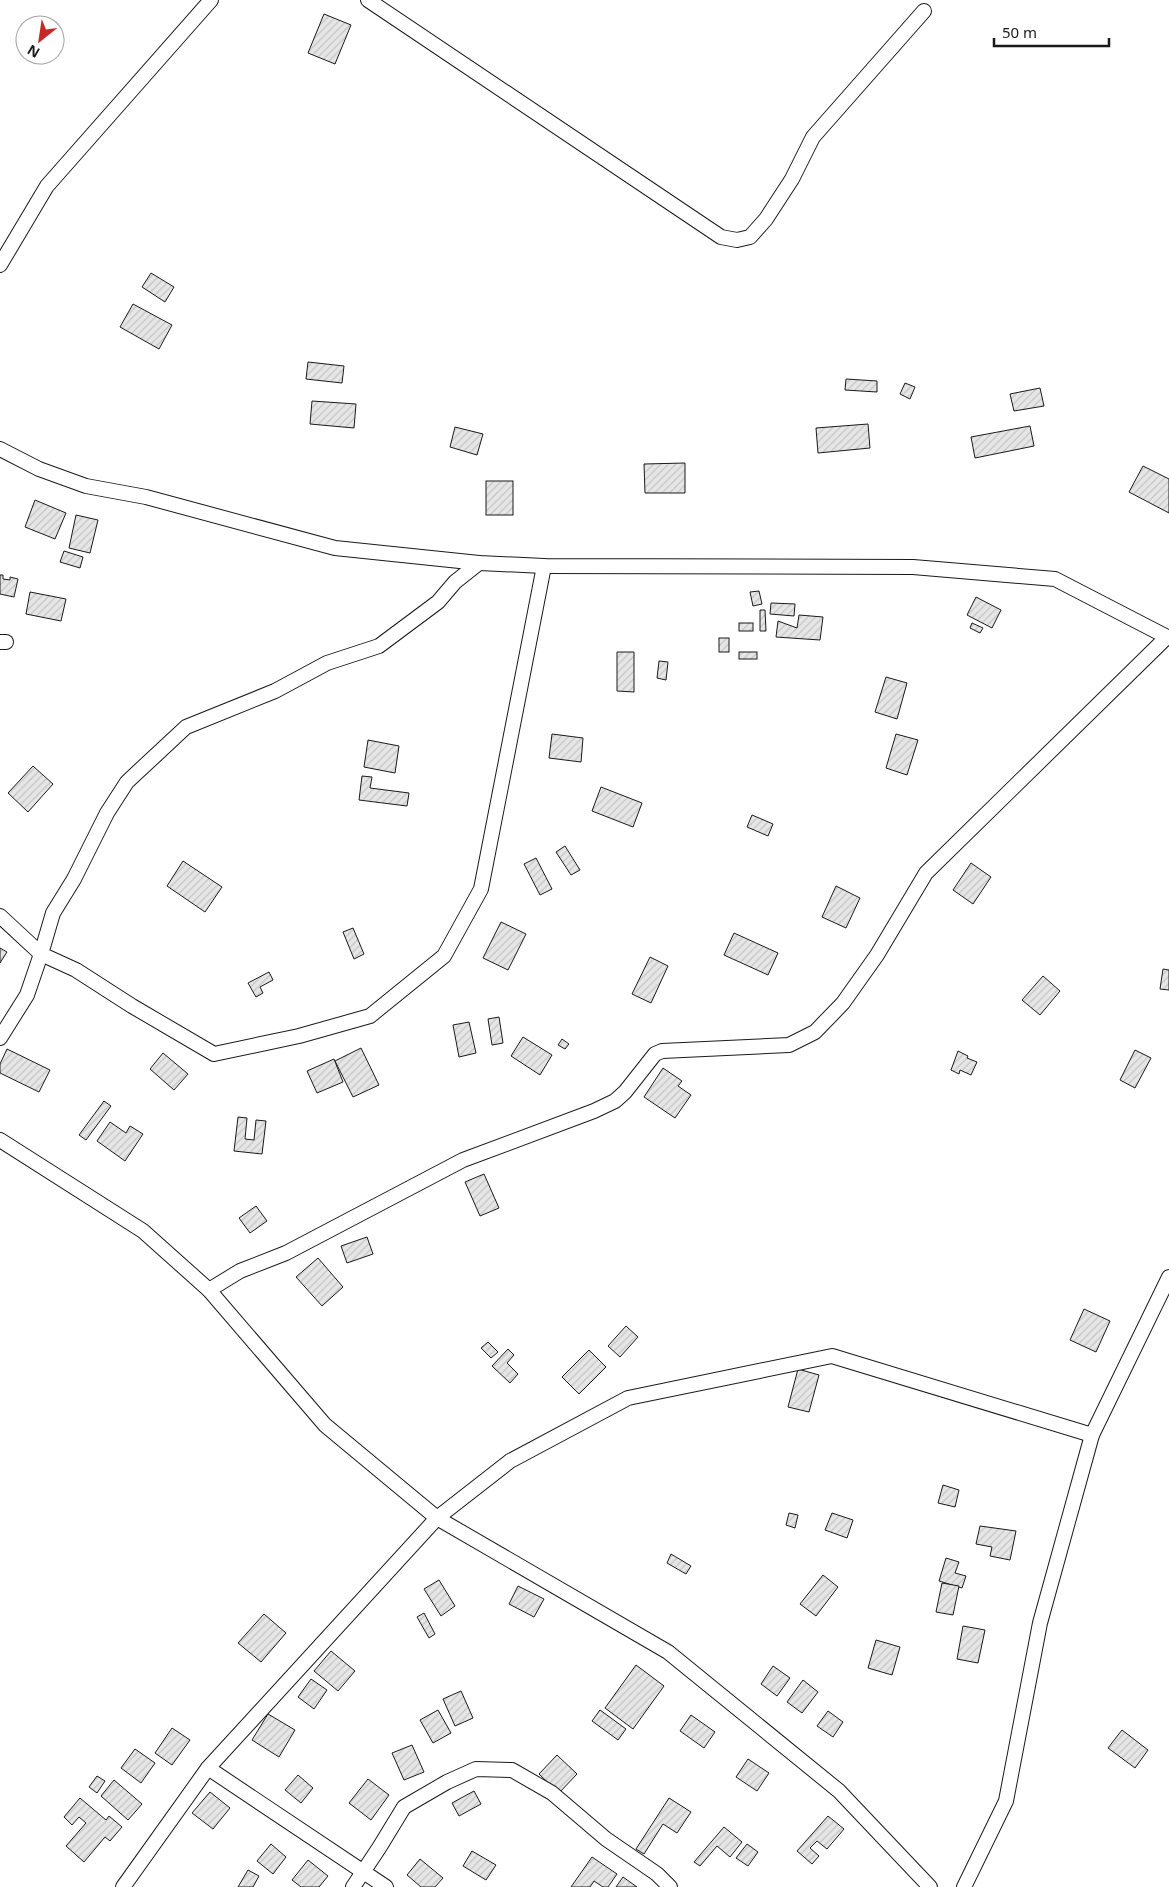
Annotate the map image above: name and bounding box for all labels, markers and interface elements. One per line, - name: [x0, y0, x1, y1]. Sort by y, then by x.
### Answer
- north arrow: [15, 15, 65, 65]
- scale bar: [994, 15, 1109, 47]
- text: 50 m: [1002, 22, 1037, 42]
- text: N: [24, 41, 43, 63]

